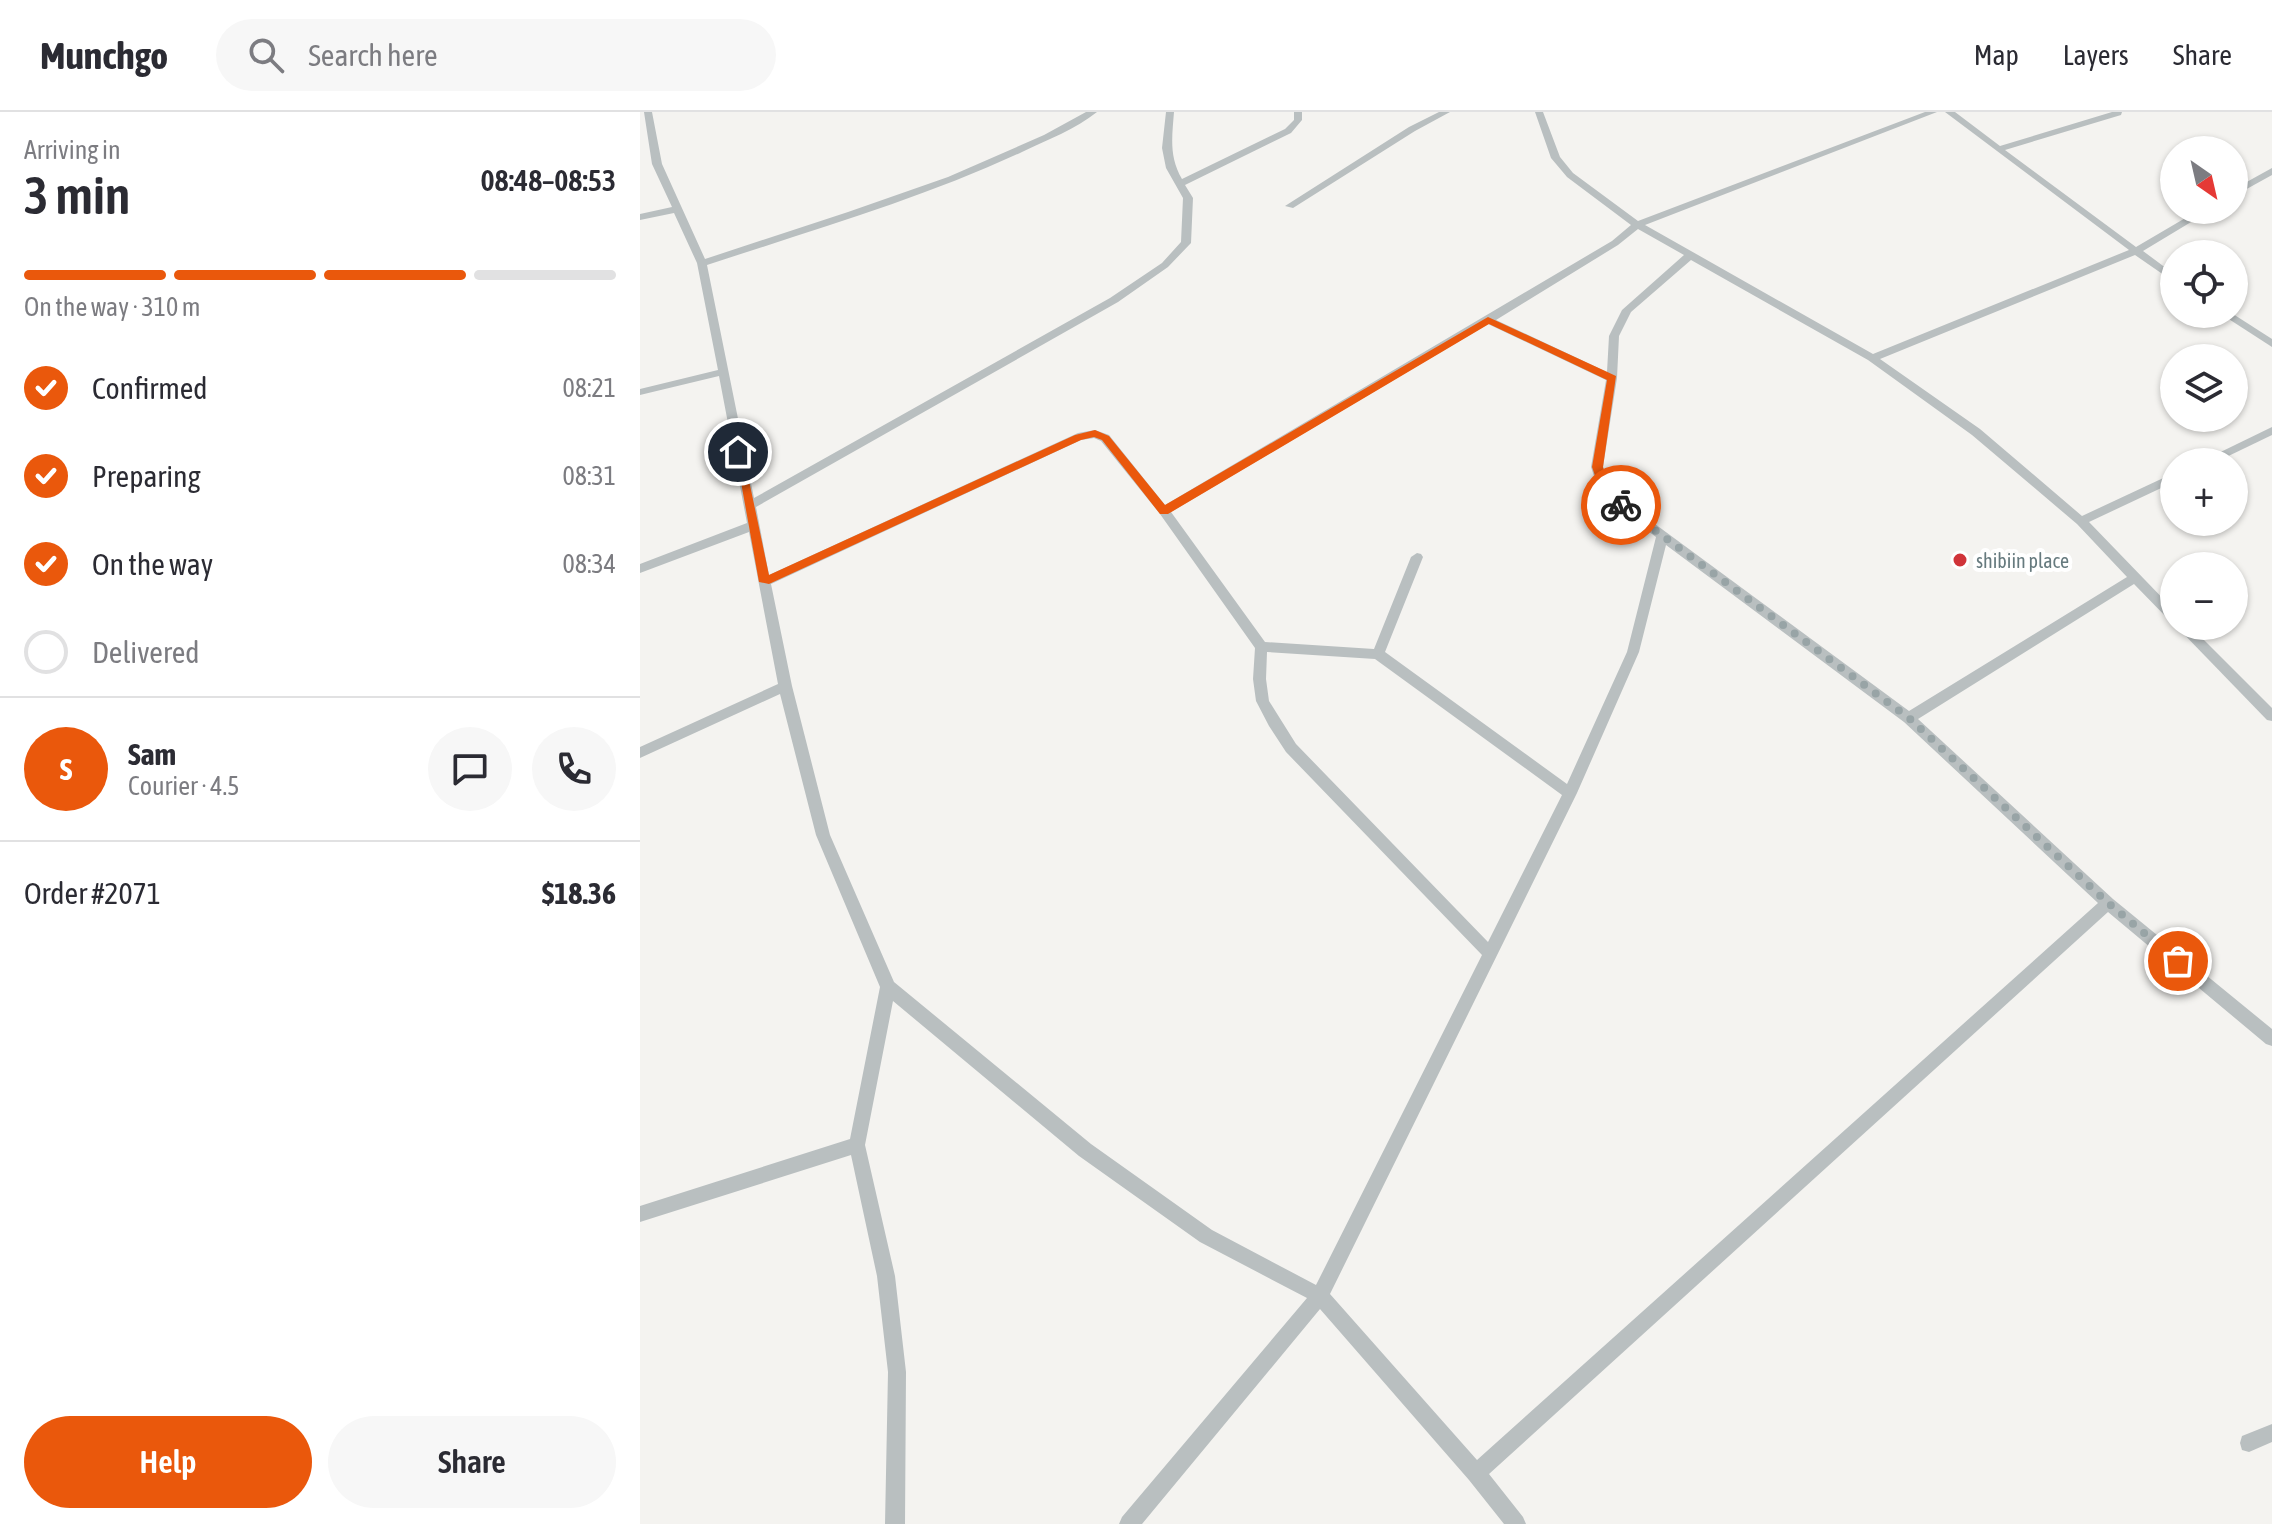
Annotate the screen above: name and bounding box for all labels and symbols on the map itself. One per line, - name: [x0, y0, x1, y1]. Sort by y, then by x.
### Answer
- north arrow: [2160, 136, 2248, 224]
- pin: [704, 418, 772, 486]
- courier: [1581, 465, 1661, 545]
- place label: shibiin place: [1976, 549, 2069, 572]
- marker: shibiin place: [1951, 551, 1969, 569]
- pin: [2144, 927, 2212, 995]

